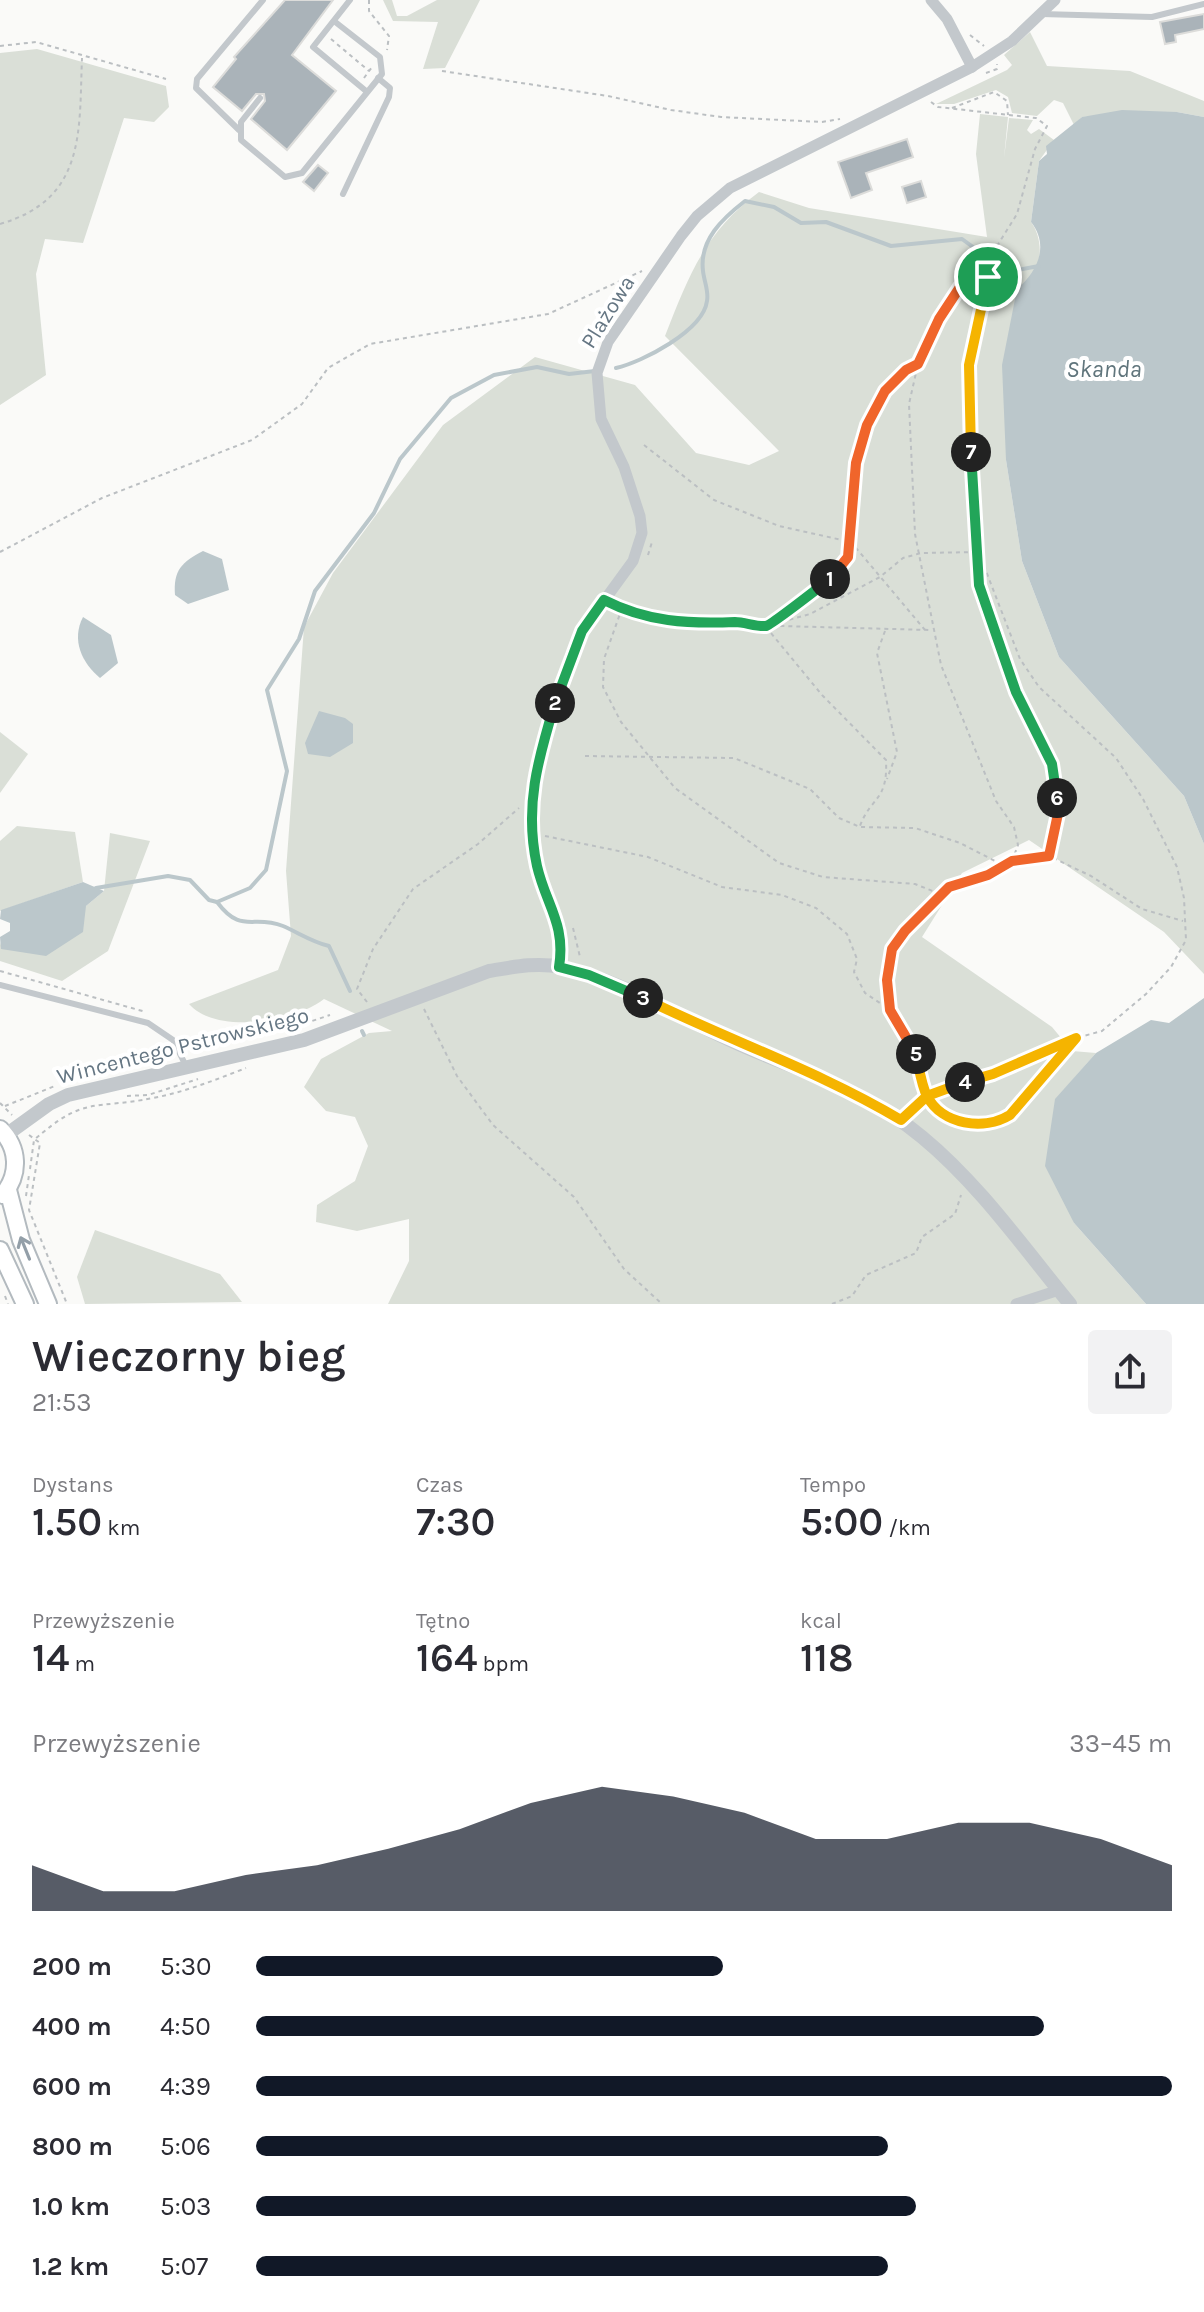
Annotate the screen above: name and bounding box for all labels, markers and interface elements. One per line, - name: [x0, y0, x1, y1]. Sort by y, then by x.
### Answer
- pin: [954, 243, 1022, 311]
- icon: arrive: [966, 255, 1010, 299]
- street label: Plażowa: [576, 271, 640, 353]
- water label: Skanda: [1066, 355, 1142, 383]
- pin: 7: [951, 432, 991, 472]
- text: 7: [966, 439, 976, 465]
- pin: 1: [810, 559, 850, 599]
- text: 1: [826, 566, 834, 592]
- pin: 2: [535, 683, 575, 723]
- text: 2: [548, 690, 562, 716]
- pin: 6: [1037, 778, 1077, 818]
- text: 6: [1050, 785, 1064, 811]
- pin: 3: [623, 978, 663, 1018]
- text: 3: [636, 985, 650, 1011]
- street label: Wincentego Pstrowskiego: [54, 1002, 312, 1090]
- pin: 5: [896, 1034, 936, 1074]
- text: 5: [910, 1041, 922, 1067]
- pin: 4: [945, 1062, 985, 1102]
- text: 4: [958, 1069, 972, 1095]
- one-way arrow: [17, 1236, 31, 1261]
- button: share: [1088, 1330, 1172, 1414]
- text: Wieczorny bieg: [32, 1331, 346, 1382]
- text: 21:53: [32, 1387, 92, 1418]
- text: Dystans: [32, 1472, 114, 1498]
- text: Czas: [416, 1472, 464, 1498]
- text: Tempo: [800, 1472, 866, 1498]
- text: 1.50: [32, 1498, 102, 1545]
- text: 7:30: [416, 1498, 495, 1545]
- text: 5:00: [800, 1498, 883, 1545]
- text: km: [102, 1515, 140, 1541]
- text: /km: [883, 1515, 931, 1541]
- text: Przewyższenie: [32, 1608, 175, 1634]
- text: Tętno: [416, 1608, 470, 1634]
- text: kcal: [800, 1608, 842, 1634]
- text: 14: [32, 1634, 69, 1681]
- text: 164: [416, 1634, 477, 1681]
- text: 118: [800, 1634, 853, 1681]
- text: m: [69, 1651, 95, 1677]
- text: bpm: [477, 1651, 529, 1677]
- text: Przewyższenie: [32, 1728, 201, 1759]
- text: 33–45 m: [1069, 1728, 1172, 1759]
- text: 200 m: [32, 1951, 112, 1982]
- text: 5:30: [160, 1951, 211, 1982]
- text: 400 m: [32, 2011, 112, 2042]
- text: 4:50: [160, 2011, 211, 2042]
- text: 600 m: [32, 2071, 112, 2102]
- text: 4:39: [160, 2071, 211, 2102]
- text: 800 m: [32, 2131, 113, 2162]
- text: 5:06: [160, 2131, 211, 2162]
- text: 1.0 km: [32, 2191, 110, 2222]
- text: 5:03: [160, 2191, 211, 2222]
- text: 1.2 km: [32, 2251, 109, 2282]
- text: 5:07: [160, 2251, 208, 2282]

